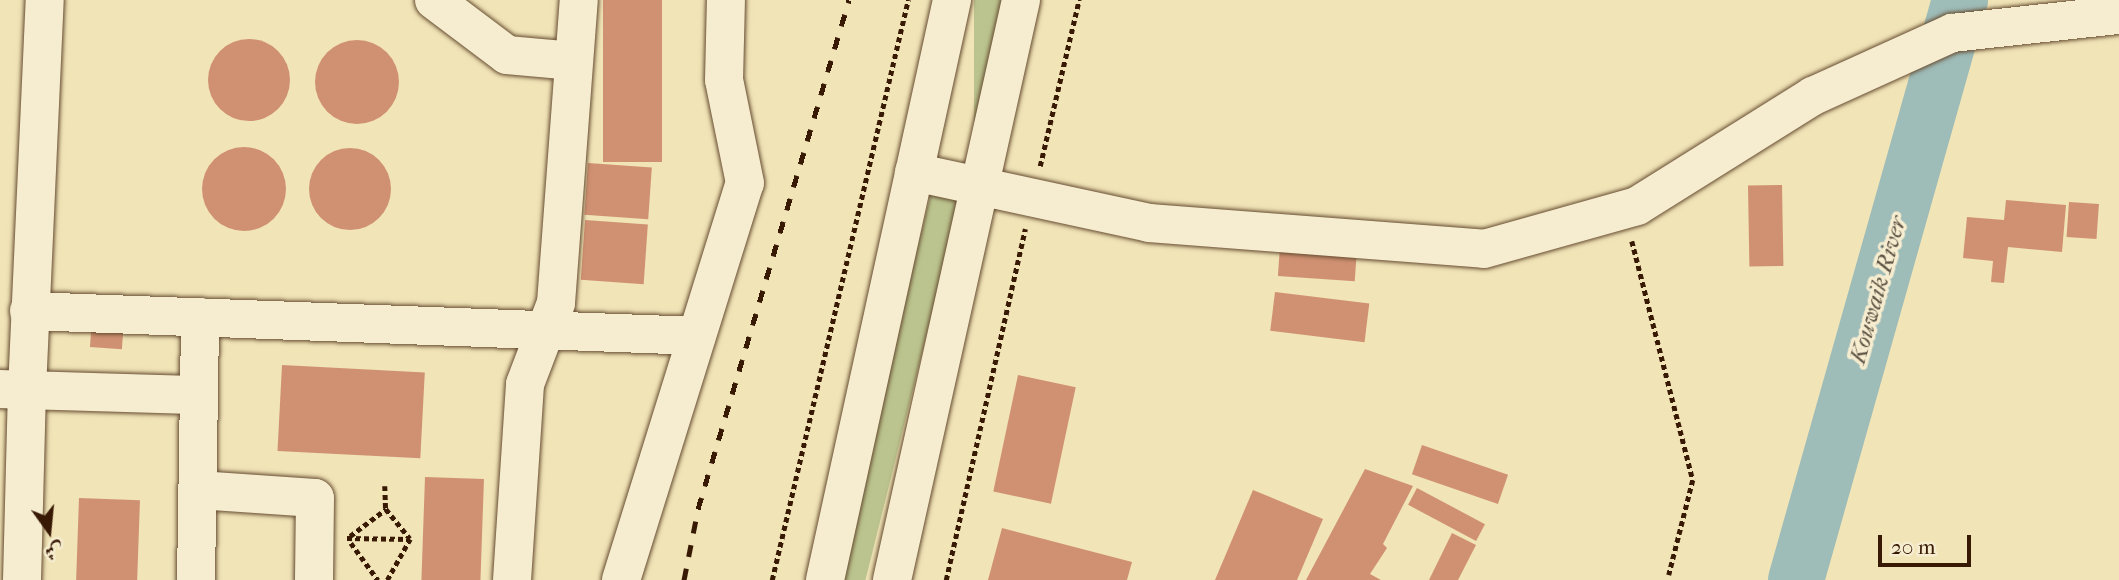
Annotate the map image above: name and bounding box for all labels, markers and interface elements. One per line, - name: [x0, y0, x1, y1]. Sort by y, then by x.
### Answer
- water label: Kouwaik River: [1843, 213, 1913, 367]
- north arrow: [14, 496, 84, 566]
- scale bar: [1881, 520, 1974, 564]
- text: 20 m: [1891, 535, 1935, 559]
- text: ش: [42, 538, 66, 564]

